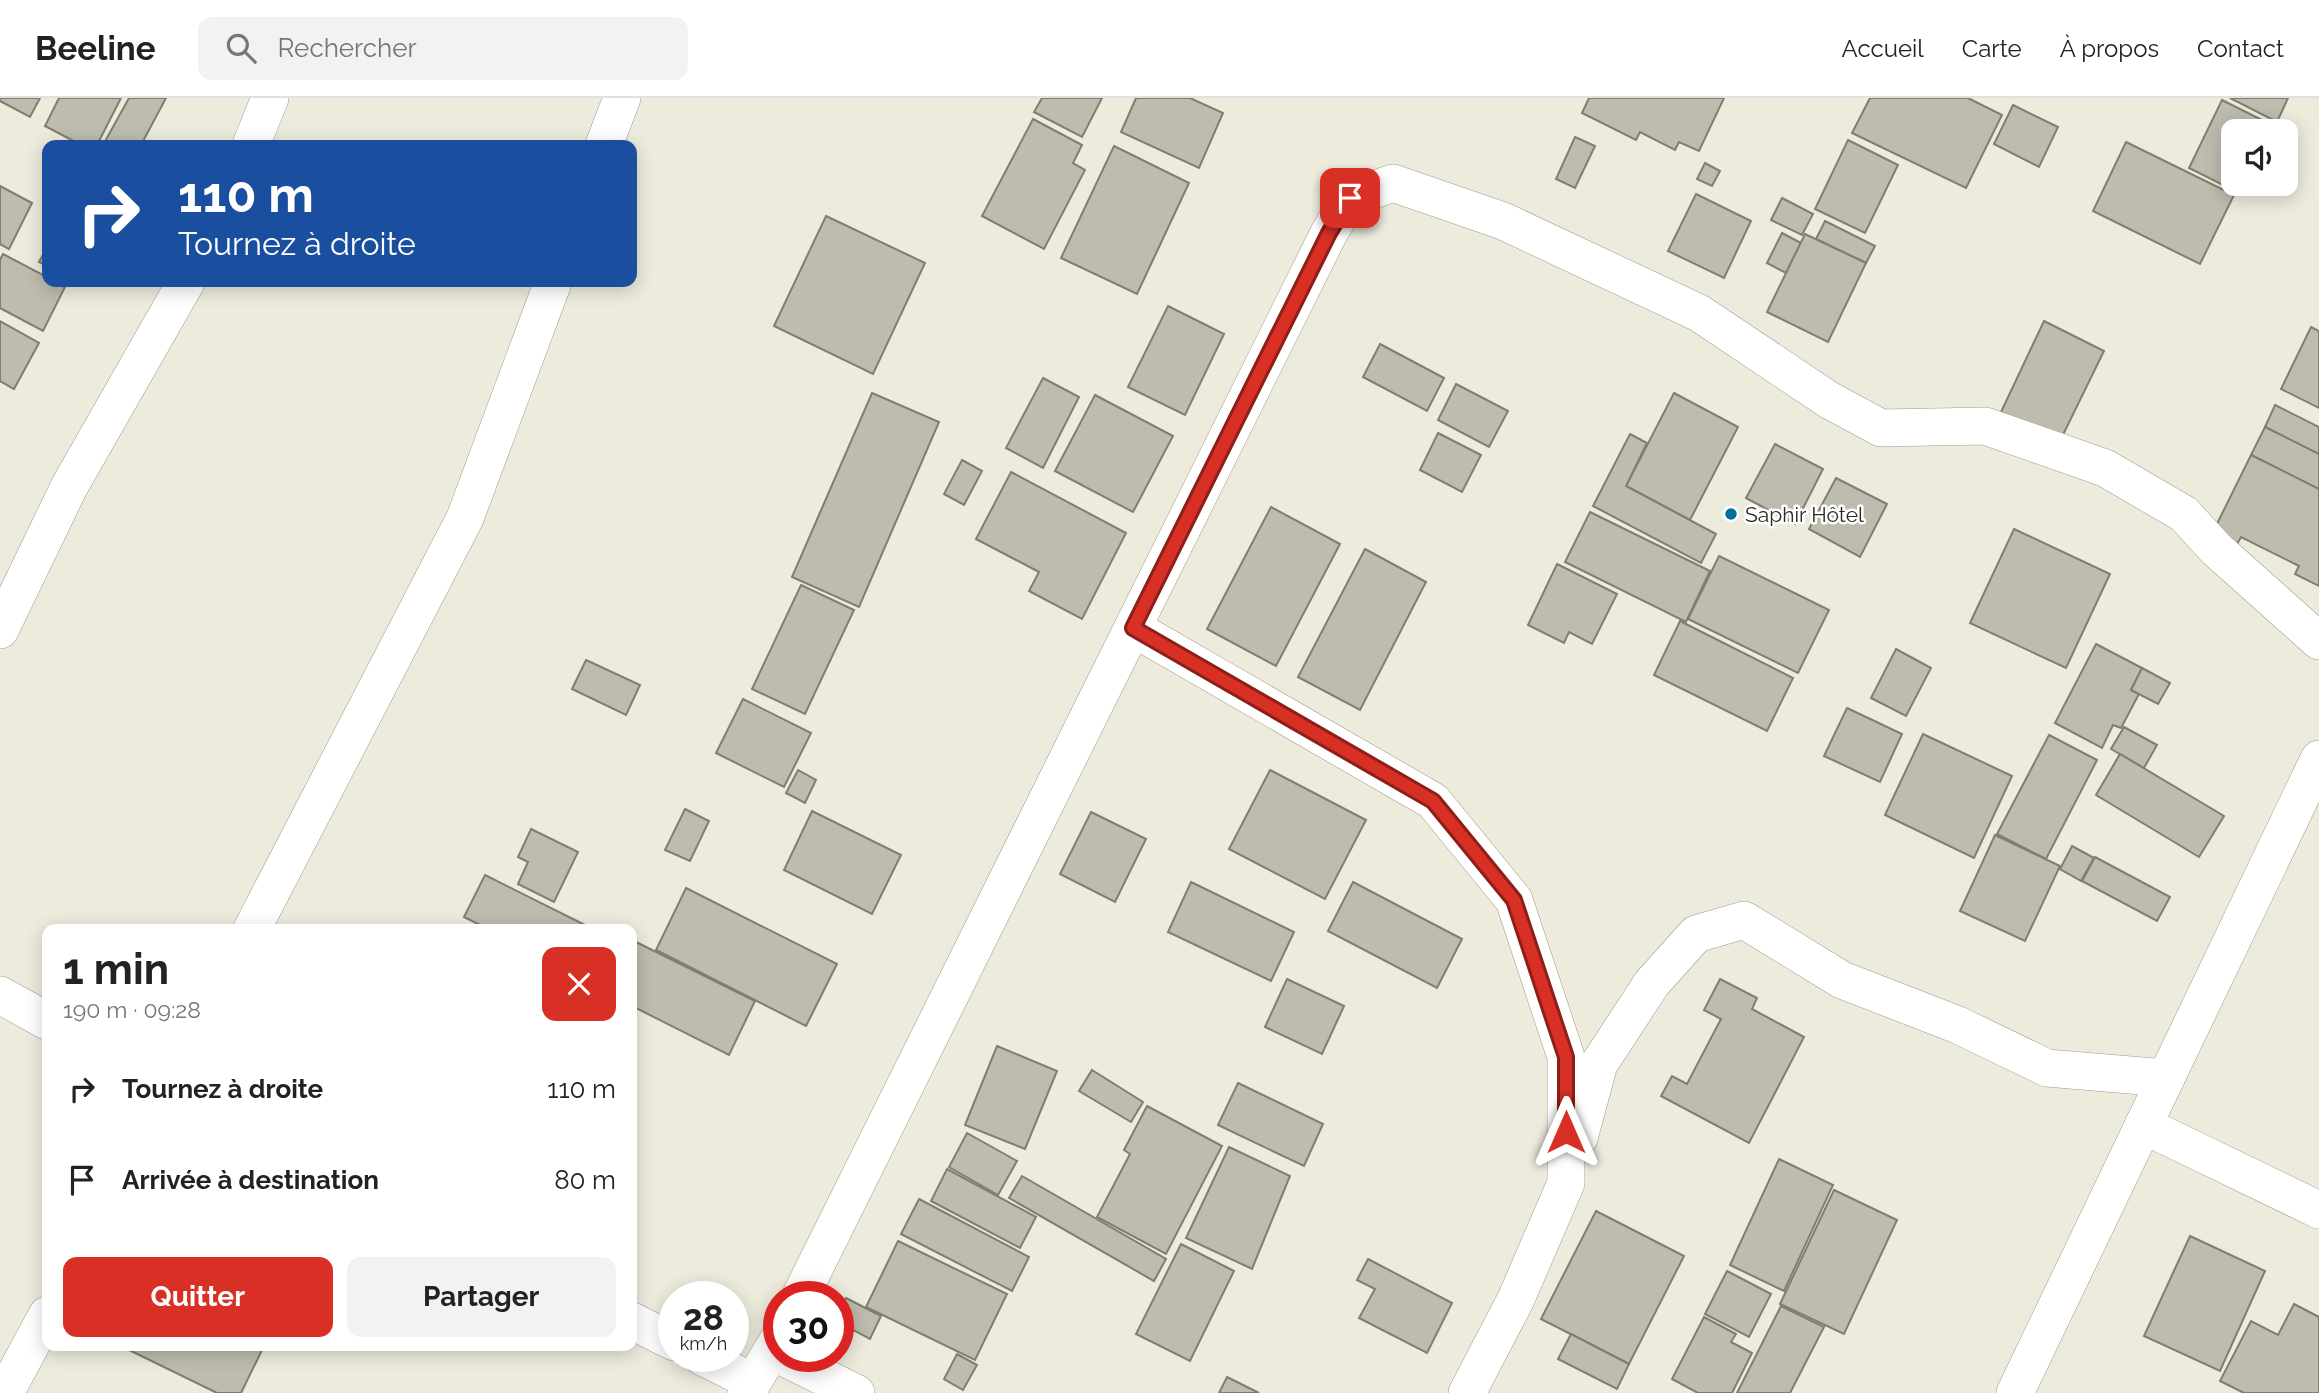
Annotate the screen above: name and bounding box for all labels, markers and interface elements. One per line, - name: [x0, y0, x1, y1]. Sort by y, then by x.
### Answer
- search box: [198, 17, 688, 80]
- text: Beeline: [35, 29, 156, 68]
- icon: search: [222, 29, 260, 67]
- text: Rechercher: [278, 33, 417, 63]
- text: Accueil: [1842, 34, 1924, 63]
- text: Carte: [1962, 34, 2022, 63]
- text: À propos: [2060, 34, 2159, 63]
- text: Contact: [2197, 34, 2284, 63]
- map controls: [2221, 119, 2298, 196]
- button: sound: [2221, 119, 2298, 196]
- text: 110 m: [178, 166, 314, 223]
- icon: right: [63, 168, 154, 259]
- pin: [1320, 168, 1380, 228]
- icon: arrive: [1331, 179, 1369, 217]
- text: Tournez à droite: [178, 225, 416, 262]
- place label: Saphir Hôtel: [1745, 502, 1864, 527]
- marker: Saphir Hôtel: [1723, 506, 1739, 522]
- text: 1 min: [63, 945, 169, 994]
- button: close: [542, 947, 616, 1021]
- text: 190 m · 09:28: [63, 996, 201, 1023]
- icon: right: [63, 1070, 101, 1108]
- text: Tournez à droite: [122, 1074, 323, 1104]
- text: 110 m: [547, 1074, 616, 1104]
- position arrow: [1529, 1095, 1603, 1169]
- icon: arrive: [63, 1161, 101, 1199]
- text: Arrivée à destination: [122, 1165, 379, 1195]
- text: 80 m: [554, 1165, 616, 1195]
- button: Quitter: [63, 1257, 333, 1337]
- button: Partager: [347, 1257, 616, 1337]
- speed limit sign: 30: [763, 1281, 854, 1372]
- text: 28: [683, 1297, 724, 1338]
- text: km/h: [680, 1333, 727, 1354]

